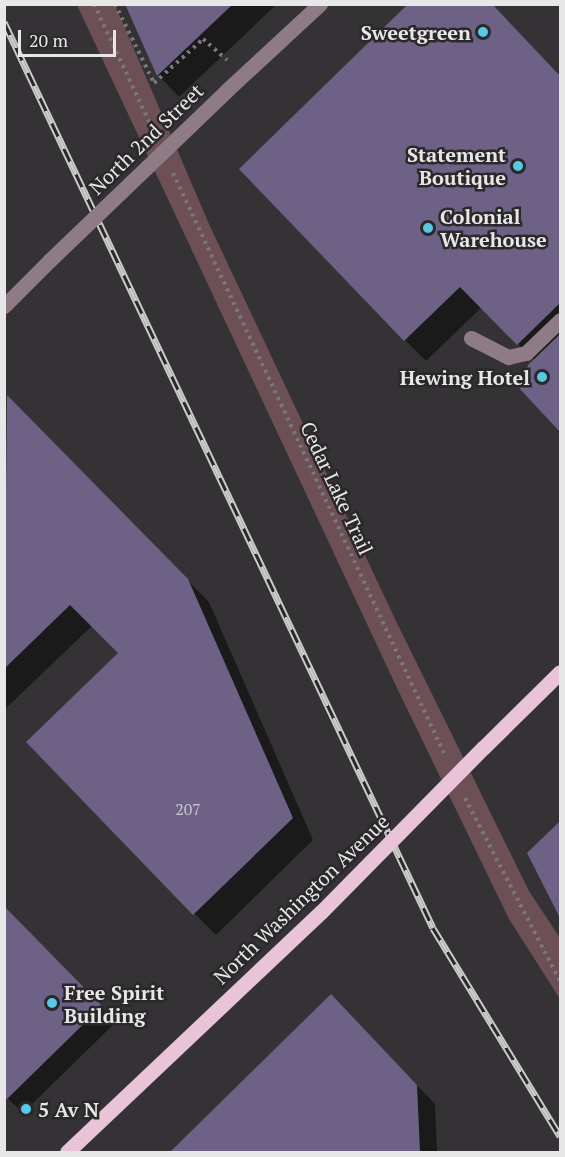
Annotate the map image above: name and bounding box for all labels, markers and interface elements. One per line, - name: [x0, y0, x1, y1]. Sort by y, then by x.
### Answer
- scale bar: [21, 18, 118, 56]
- place label: Sweetgreen: [361, 20, 471, 44]
- marker: Sweetgreen: [476, 25, 490, 39]
- text: 20 m: [29, 28, 68, 52]
- street label: North 2nd Street: [84, 79, 208, 199]
- place label: Statement Boutique: [407, 142, 506, 189]
- marker: Statement Boutique: [511, 159, 525, 173]
- place label: Colonial Warehouse: [440, 204, 547, 251]
- marker: Colonial Warehouse: [421, 221, 435, 235]
- place label: Hewing Hotel: [400, 365, 530, 389]
- marker: Hewing Hotel: [535, 370, 549, 384]
- street label: Cedar Lake Trail: [296, 418, 378, 558]
- house number: 207: [175, 799, 201, 819]
- street label: North Washington Avenue: [208, 809, 394, 989]
- place label: Free Spirit Building: [64, 980, 164, 1027]
- marker: Free Spirit Building: [45, 996, 59, 1010]
- place label: 5 Av N: [38, 1097, 99, 1121]
- marker: 5 Av N: [19, 1102, 33, 1116]

